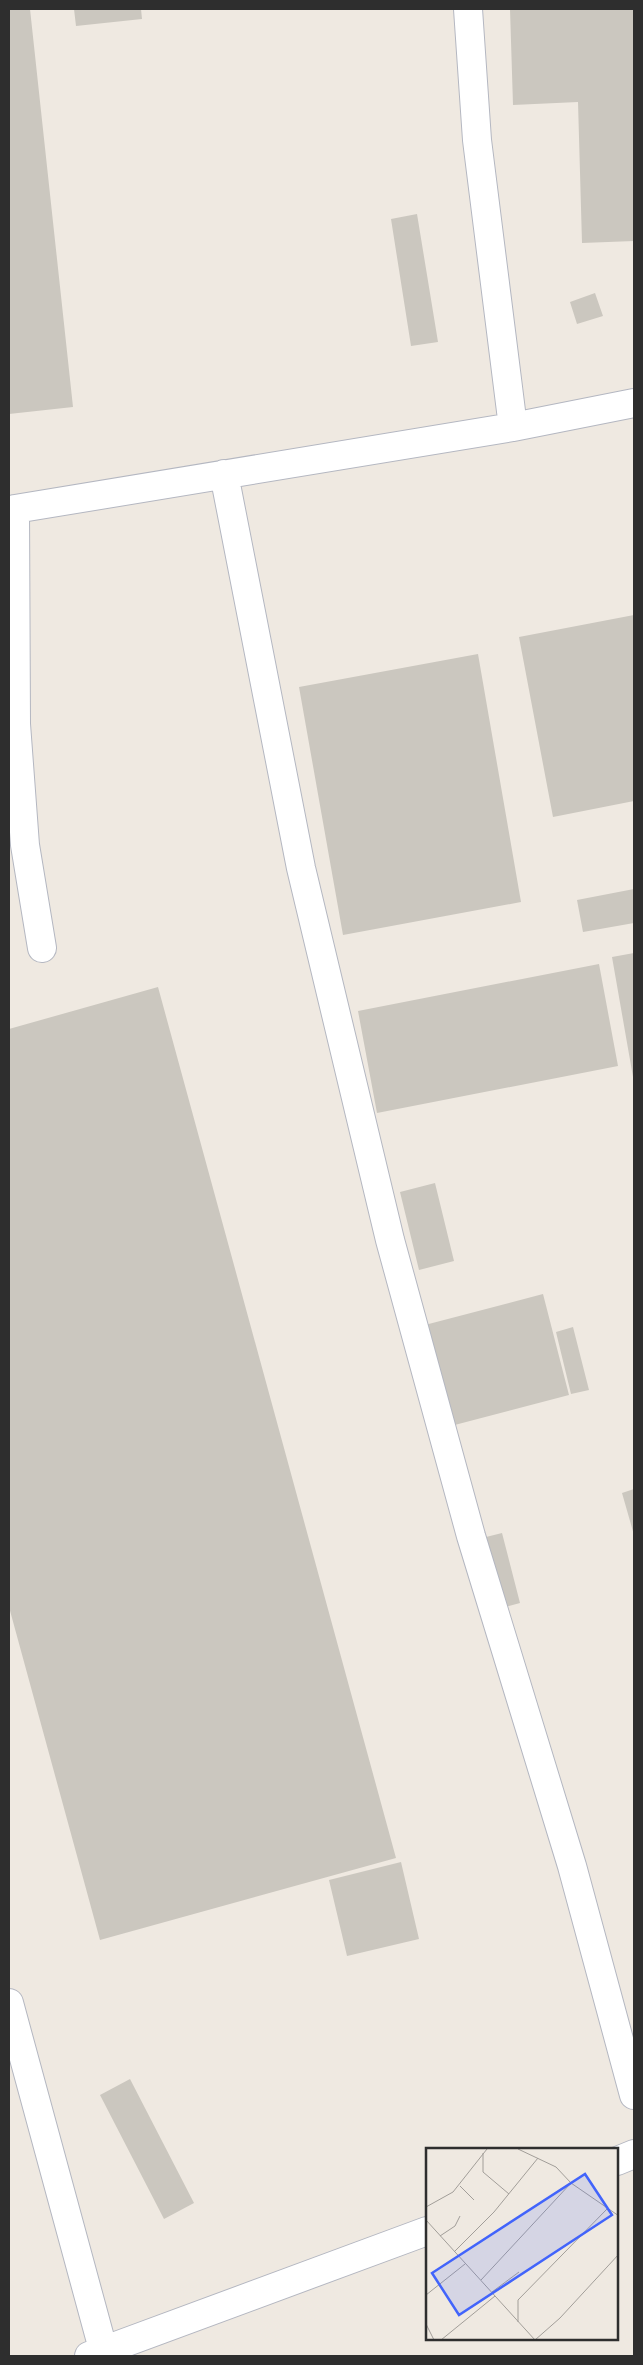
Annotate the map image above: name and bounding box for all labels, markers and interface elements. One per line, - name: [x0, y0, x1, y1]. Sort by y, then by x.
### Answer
- inset map: [426, 2148, 618, 2340]

